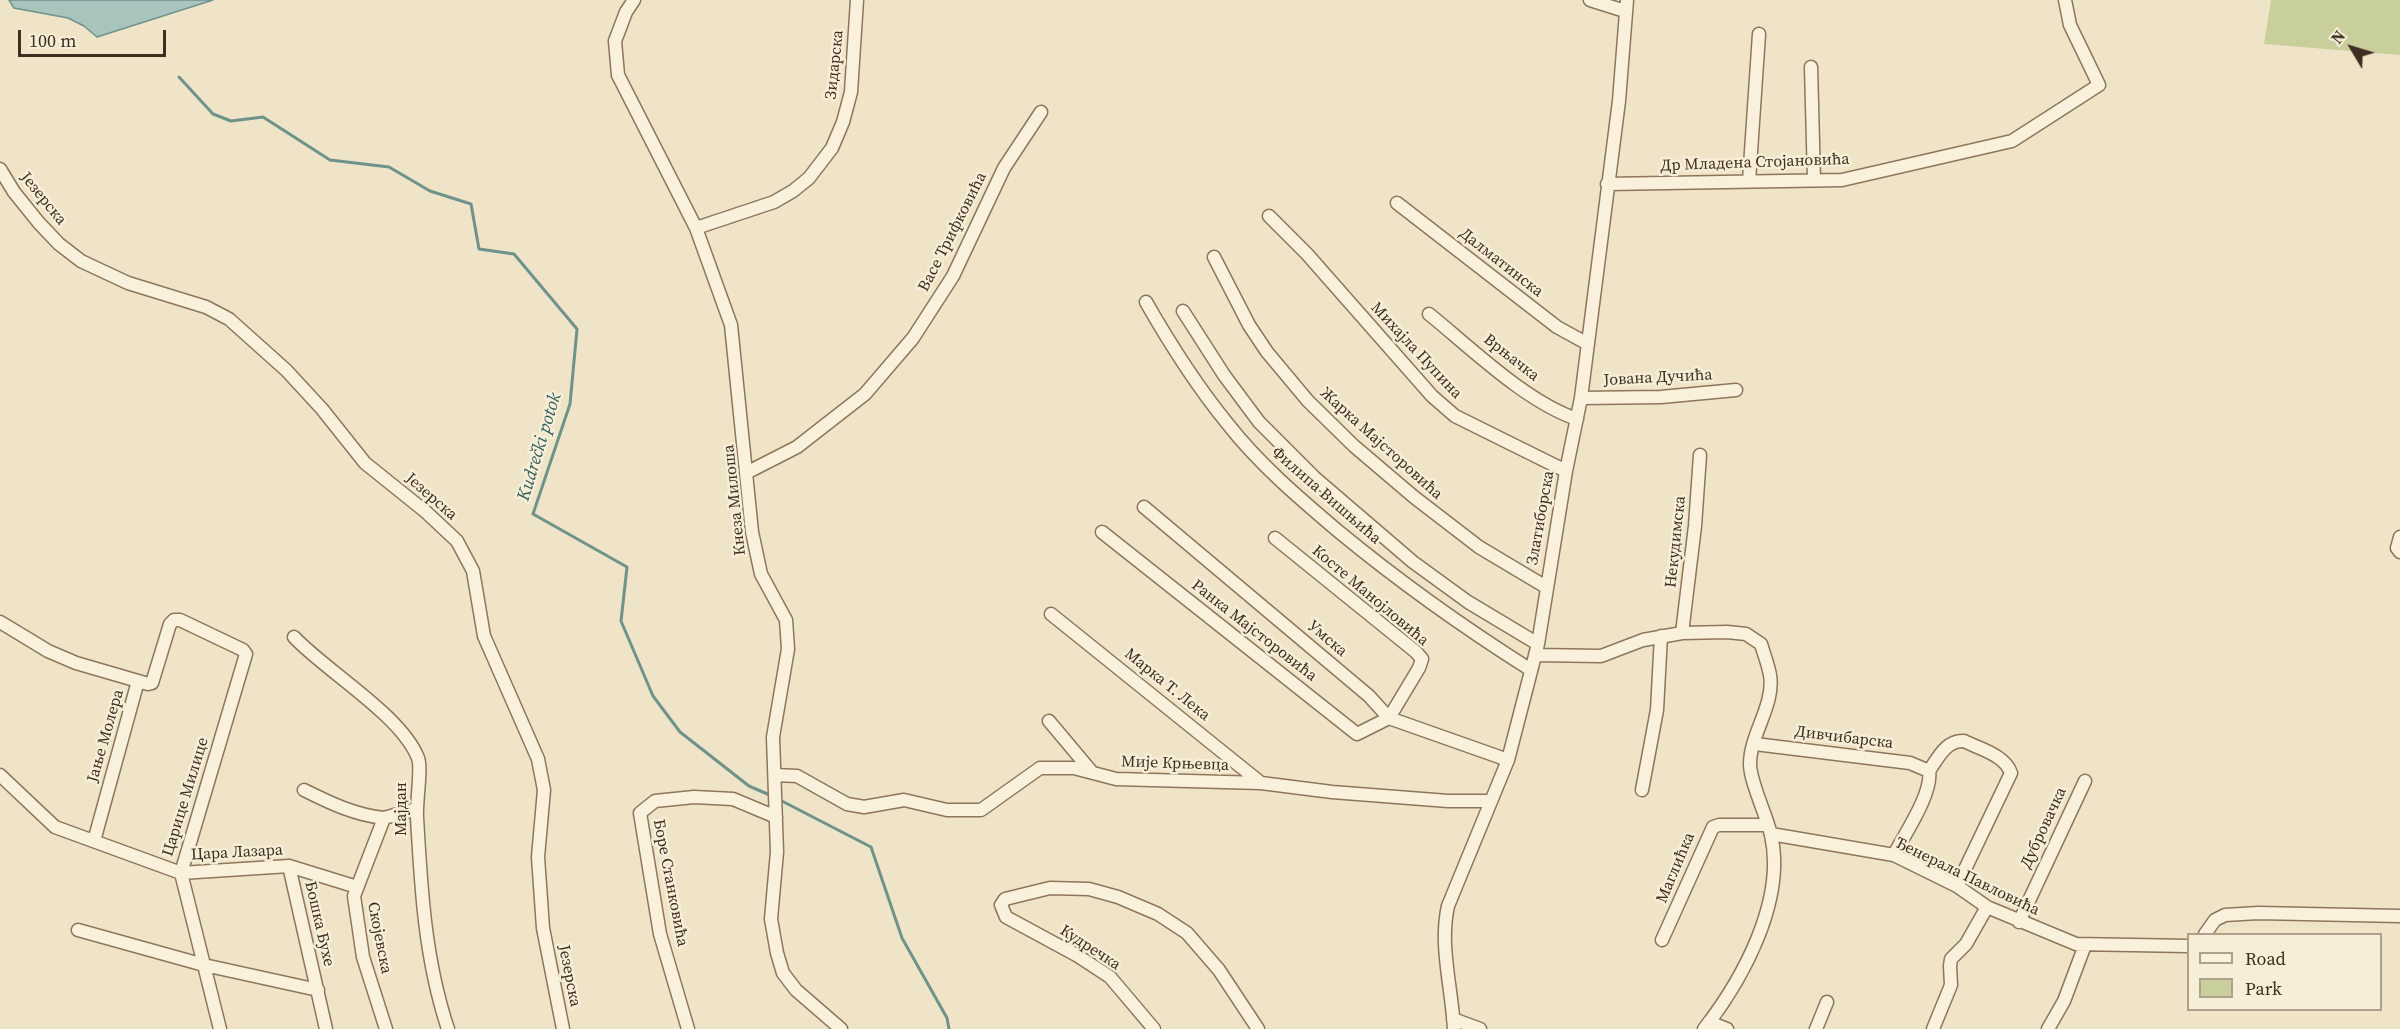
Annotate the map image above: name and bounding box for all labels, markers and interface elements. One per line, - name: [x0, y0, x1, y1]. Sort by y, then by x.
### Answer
- scale bar: [21, 18, 170, 56]
- north arrow: [2322, 18, 2382, 78]
- text: N: [2326, 26, 2350, 48]
- text: 100 m: [29, 28, 76, 53]
- street label: Зидарска: [822, 29, 848, 101]
- street label: Др Младена Стојановића: [1660, 150, 1850, 176]
- street label: Језерска: [16, 169, 70, 229]
- street label: Васе Трифковића: [915, 169, 991, 295]
- street label: Далматинска: [1455, 224, 1547, 302]
- street label: Михајла Пупина: [1366, 299, 1466, 403]
- street label: Врњачка: [1479, 330, 1543, 386]
- street label: Јована Дучића: [1603, 366, 1713, 390]
- street label: Жарка Мајсторовића: [1316, 384, 1446, 504]
- water label: Kudrečki potok: [513, 390, 567, 504]
- street label: Кнеза Милоша: [720, 443, 750, 557]
- street label: Филипа Вишњића: [1267, 443, 1385, 549]
- street label: Језерска: [401, 469, 461, 525]
- street label: Златиборска: [1523, 469, 1559, 567]
- street label: Некудимска: [1662, 495, 1690, 589]
- street label: Косте Манојловића: [1308, 542, 1432, 650]
- street label: Ранка Мајсторовића: [1187, 576, 1321, 686]
- street label: Умска: [1303, 617, 1351, 661]
- street label: Марка Т. Лека: [1120, 645, 1214, 725]
- street label: Јање Молера: [84, 687, 128, 785]
- street label: Дивчибарска: [1794, 722, 1894, 754]
- street label: Царице Милице: [159, 735, 213, 859]
- street label: Мије Крњевца: [1121, 753, 1229, 775]
- street label: Мајдан: [392, 782, 412, 836]
- street label: Дубровачка: [2017, 784, 2071, 872]
- street label: Боре Станковића: [648, 818, 692, 948]
- street label: Маглићка: [1653, 830, 1699, 906]
- street label: Ђенерала Павловића: [1892, 834, 2042, 920]
- street label: Цара Лазара: [191, 841, 283, 865]
- street label: Бошка Бухе: [300, 879, 338, 969]
- street label: Скојевска: [363, 900, 395, 976]
- street label: Кудречка: [1056, 921, 1124, 975]
- legend: [2187, 933, 2382, 1011]
- street label: Језерска: [554, 943, 584, 1009]
- text: Road: [2245, 946, 2286, 971]
- text: Park: [2245, 976, 2282, 1001]

